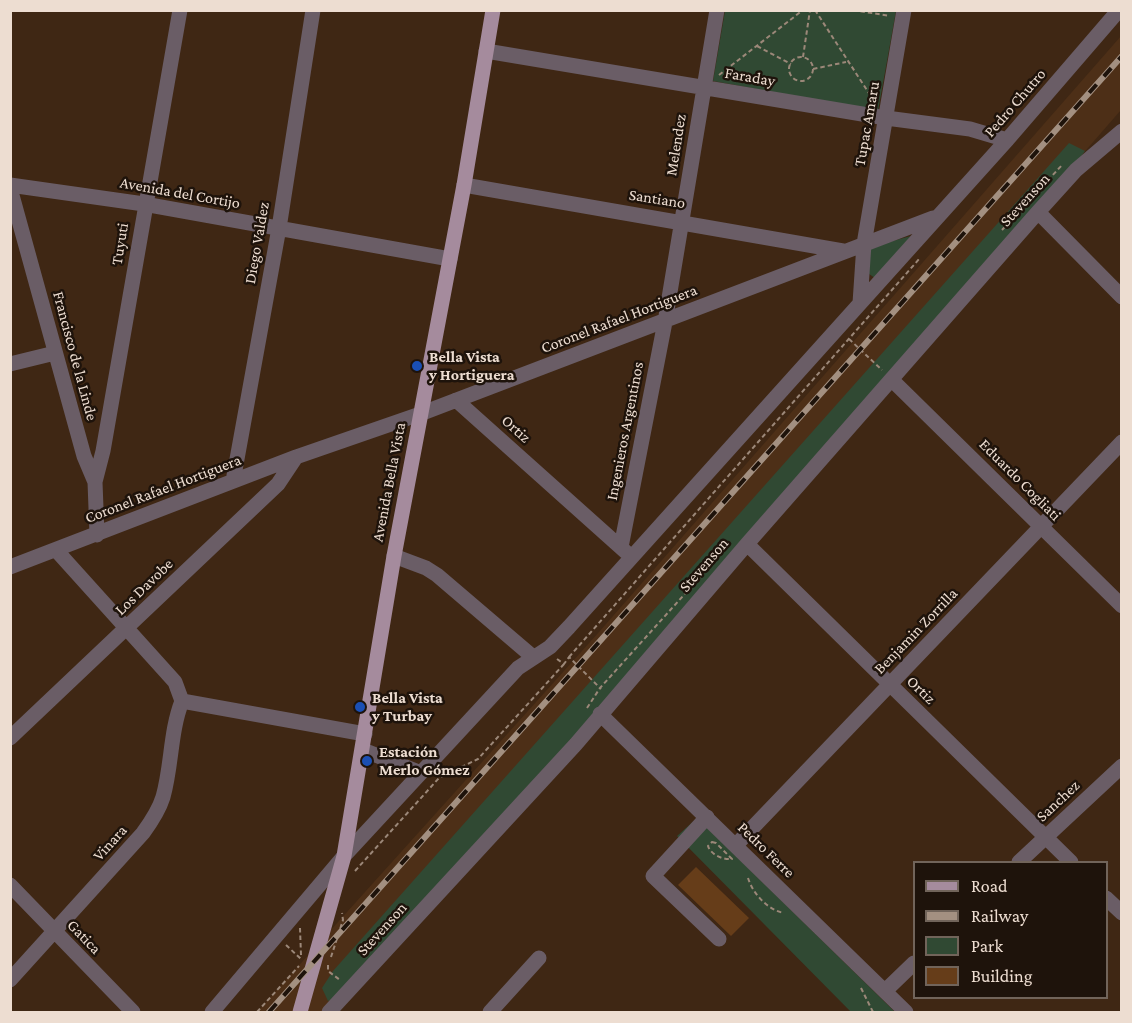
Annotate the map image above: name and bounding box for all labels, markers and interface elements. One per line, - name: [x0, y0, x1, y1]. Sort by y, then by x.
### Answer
- street label: Faraday: [723, 63, 777, 91]
- street label: Pedro Chutro: [980, 65, 1050, 141]
- street label: Tupac Amaru: [850, 80, 884, 168]
- street label: Melendez: [662, 113, 690, 177]
- street label: Stevenson: [996, 169, 1054, 231]
- street label: Avenida del Cortijo: [118, 173, 242, 213]
- street label: Santiano: [627, 185, 687, 213]
- street label: Diego Valdez: [240, 201, 274, 285]
- street label: Tuyuti: [107, 222, 133, 266]
- street label: Coronel Rafael Hortiguera: [538, 280, 700, 358]
- street label: Francisco de la Linde: [49, 289, 101, 423]
- place label: Bella Vista y Hortiguera: [429, 347, 514, 385]
- marker: Bella Vista y Hortiguera: [410, 359, 424, 373]
- street label: Ingenieros Argentinos: [602, 360, 648, 502]
- street label: Ortiz: [497, 411, 535, 447]
- street label: Avenida Bella Vista: [368, 421, 410, 543]
- street label: Eduardo Cogliati: [975, 435, 1065, 525]
- street label: Coronel Rafael Hortiguera: [82, 450, 244, 528]
- street label: Stevenson: [675, 534, 733, 596]
- street label: Los Davobe: [111, 555, 177, 619]
- street label: Benjamin Zorrilla: [870, 584, 962, 678]
- street label: Ortiz: [903, 672, 939, 708]
- place label: Bella Vista y Turbay: [372, 688, 443, 726]
- marker: Bella Vista y Turbay: [353, 700, 367, 714]
- place label: Estación Merlo Gómez: [379, 742, 470, 780]
- marker: Estación Merlo Gómez: [360, 754, 374, 768]
- street label: Sanchez: [1032, 776, 1084, 826]
- street label: Pedro Ferre: [733, 818, 799, 882]
- street label: Vinara: [89, 821, 131, 865]
- legend: [913, 861, 1108, 999]
- text: Road: [971, 876, 1008, 896]
- street label: Stevenson: [353, 898, 411, 960]
- text: Railway: [971, 906, 1028, 926]
- street label: Gatica: [63, 916, 105, 958]
- text: Park: [971, 936, 1003, 956]
- text: Building: [971, 966, 1032, 986]

